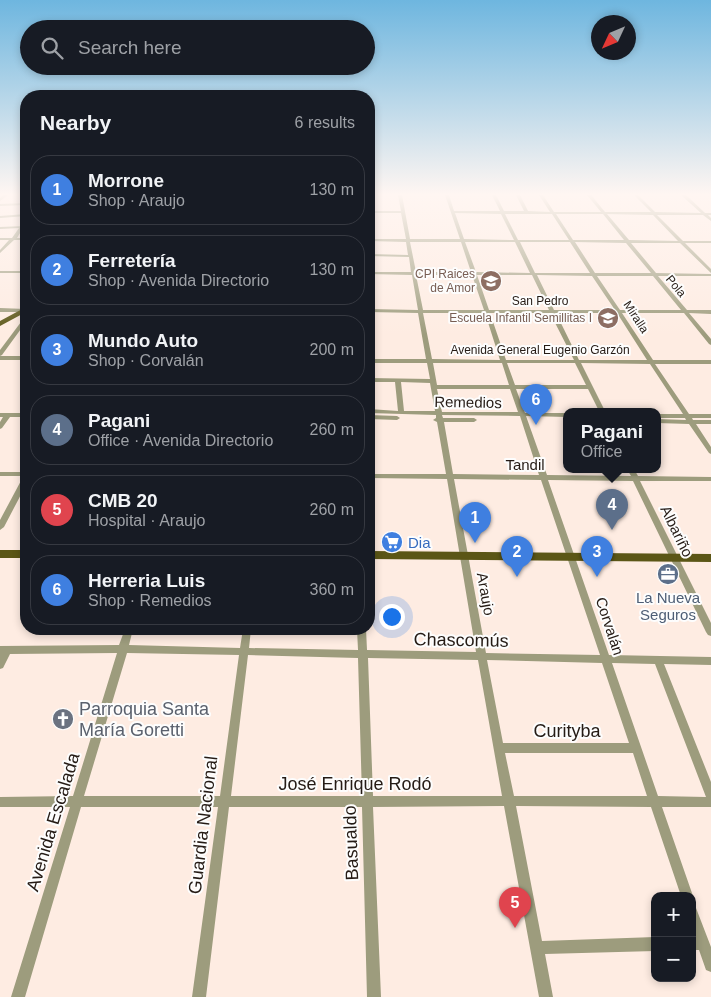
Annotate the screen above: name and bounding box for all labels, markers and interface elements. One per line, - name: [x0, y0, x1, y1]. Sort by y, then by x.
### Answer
- north arrow: [591, 15, 636, 60]
- search box: [20, 20, 375, 75]
- icon: search: [38, 34, 66, 62]
- text: Search here: [78, 37, 182, 58]
- text: Nearby: [40, 111, 111, 134]
- text: 6 results: [295, 114, 355, 131]
- text: Morrone: [88, 170, 164, 191]
- text: 1: [53, 181, 61, 198]
- text: 130 m: [310, 181, 354, 198]
- text: Shop · Araujo: [88, 192, 185, 209]
- text: Ferretería: [88, 250, 176, 271]
- text: 2: [53, 261, 61, 278]
- text: 130 m: [310, 261, 354, 278]
- place label: CPI Raices de Amor: [415, 267, 475, 295]
- school or university icon: CPI Raices de Amor: [479, 269, 503, 293]
- text: Shop · Avenida Directorio: [88, 272, 269, 289]
- street label: Pola: [663, 272, 689, 300]
- street label: San Pedro: [512, 294, 569, 308]
- street label: Miralla: [621, 298, 652, 336]
- school or university icon: Escuela Infantil Semillitas I: [596, 306, 620, 330]
- place label: Escuela Infantil Semillitas I: [449, 311, 592, 325]
- text: Mundo Auto: [88, 330, 198, 351]
- text: 3: [53, 341, 61, 358]
- text: 200 m: [310, 341, 354, 358]
- street label: Avenida General Eugenio Garzón: [450, 343, 630, 357]
- text: Shop · Corvalán: [88, 352, 204, 369]
- pin: 6: [520, 384, 552, 425]
- street label: Remedios: [434, 393, 502, 411]
- popup: [563, 408, 661, 473]
- text: Pagani: [88, 410, 150, 431]
- text: 4: [53, 421, 61, 438]
- text: 260 m: [310, 421, 354, 438]
- text: Pagani: [581, 421, 643, 442]
- text: Office · Avenida Directorio: [88, 432, 273, 449]
- text: Office: [581, 443, 622, 460]
- street label: Tandil: [505, 456, 545, 473]
- pin: 4: [596, 489, 628, 530]
- text: CMB 20: [88, 490, 158, 511]
- text: 5: [53, 501, 61, 518]
- text: 260 m: [310, 501, 354, 518]
- pin: 1: [459, 502, 491, 543]
- street label: Albariño: [657, 503, 697, 559]
- text: Hospital · Araujo: [88, 512, 205, 529]
- supermarket icon: Dia: [380, 530, 404, 554]
- place label: Dia: [408, 534, 431, 551]
- pin: 2: [501, 536, 533, 577]
- pin: 3: [581, 536, 613, 577]
- office icon: La Nueva Seguros: [656, 562, 680, 586]
- text: Herreria Luis: [88, 570, 205, 591]
- street label: Araujo: [474, 571, 498, 617]
- text: 6: [53, 581, 61, 598]
- text: 360 m: [310, 581, 354, 598]
- place label: La Nueva Seguros: [636, 589, 701, 623]
- text: Shop · Remedios: [88, 592, 212, 609]
- street label: Corvalán: [593, 595, 627, 657]
- your location: [379, 604, 405, 630]
- street label: Chascomús: [413, 629, 509, 651]
- place label: Parroquia Santa María Goretti: [79, 699, 210, 740]
- church icon: Parroquia Santa María Goretti: [51, 707, 75, 731]
- street label: Curityba: [533, 721, 601, 741]
- street label: Avenida Escalada: [22, 749, 84, 894]
- street label: Guardia Nacional: [185, 755, 221, 895]
- street label: José Enrique Rodó: [278, 774, 432, 794]
- street label: Basualdo: [340, 805, 362, 881]
- pin: 5: [499, 887, 531, 928]
- map controls: [651, 892, 696, 982]
- button: +: [651, 892, 696, 937]
- button: −: [651, 937, 696, 982]

